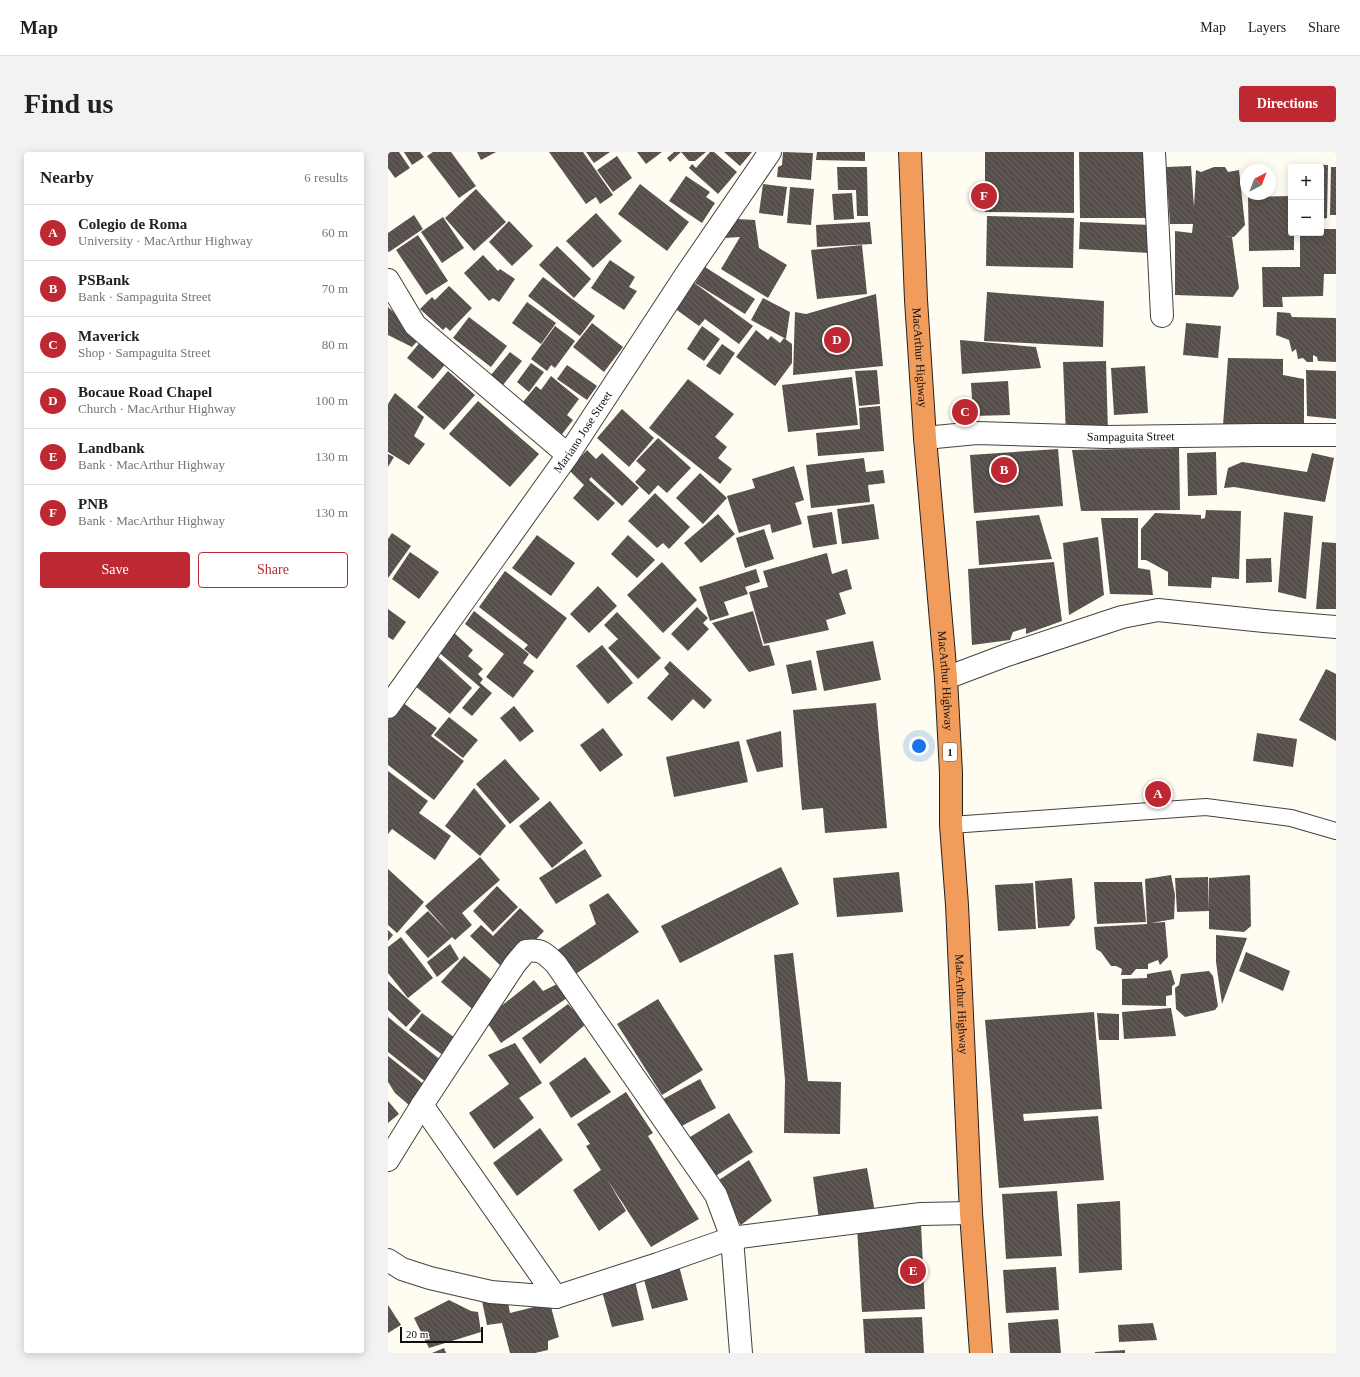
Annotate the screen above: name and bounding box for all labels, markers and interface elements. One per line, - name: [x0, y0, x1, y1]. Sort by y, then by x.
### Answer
- text: Map: [20, 17, 58, 38]
- text: Map: [1200, 20, 1226, 35]
- text: Layers: [1248, 20, 1286, 35]
- text: Share: [1308, 20, 1340, 35]
- button: Directions: [1239, 86, 1336, 122]
- text: Find us: [24, 88, 114, 119]
- north arrow: [1240, 164, 1276, 200]
- map controls: [1288, 164, 1324, 236]
- button: +: [1288, 164, 1324, 200]
- text: Nearby: [40, 168, 94, 187]
- text: 6 results: [304, 170, 348, 185]
- pin: F: [971, 181, 997, 211]
- button: −: [1288, 200, 1324, 236]
- text: Colegio de Roma: [78, 216, 187, 232]
- text: A: [48, 225, 58, 240]
- text: 60 m: [322, 225, 348, 240]
- text: University · MacArthur Highway: [78, 233, 252, 248]
- text: PSBank: [78, 272, 130, 288]
- text: B: [49, 281, 57, 296]
- text: 70 m: [322, 281, 348, 296]
- text: Bank · Sampaguita Street: [78, 289, 211, 304]
- street label: MacArthur Highway: [910, 307, 930, 408]
- pin: D: [824, 325, 850, 355]
- text: Maverick: [78, 328, 140, 344]
- text: C: [48, 337, 58, 352]
- text: 80 m: [322, 337, 348, 352]
- text: Shop · Sampaguita Street: [78, 345, 211, 360]
- text: Bocaue Road Chapel: [78, 384, 212, 400]
- street label: Mariano Jose Street: [550, 388, 615, 476]
- text: D: [48, 393, 58, 408]
- text: 100 m: [315, 393, 348, 408]
- pin: C: [952, 397, 978, 427]
- text: Church · MacArthur Highway: [78, 401, 236, 416]
- street label: Sampaguita Street: [1087, 429, 1175, 444]
- text: Landbank: [78, 440, 145, 456]
- text: E: [49, 449, 57, 464]
- text: 130 m: [315, 449, 348, 464]
- pin: B: [991, 455, 1017, 485]
- text: Bank · MacArthur Highway: [78, 457, 225, 472]
- text: PNB: [78, 496, 108, 512]
- text: F: [49, 505, 57, 520]
- text: 130 m: [315, 505, 348, 520]
- text: Bank · MacArthur Highway: [78, 513, 225, 528]
- button: Save: [40, 552, 190, 588]
- button: Share: [198, 552, 348, 588]
- street label: MacArthur Highway: [935, 630, 956, 731]
- your location: [909, 736, 929, 756]
- road number: 1: [943, 743, 957, 761]
- pin: A: [1145, 779, 1171, 809]
- street label: MacArthur Highway: [952, 954, 971, 1055]
- pin: E: [900, 1256, 926, 1286]
- scale bar: [400, 1325, 483, 1344]
- text: 20 m: [406, 1328, 428, 1340]

